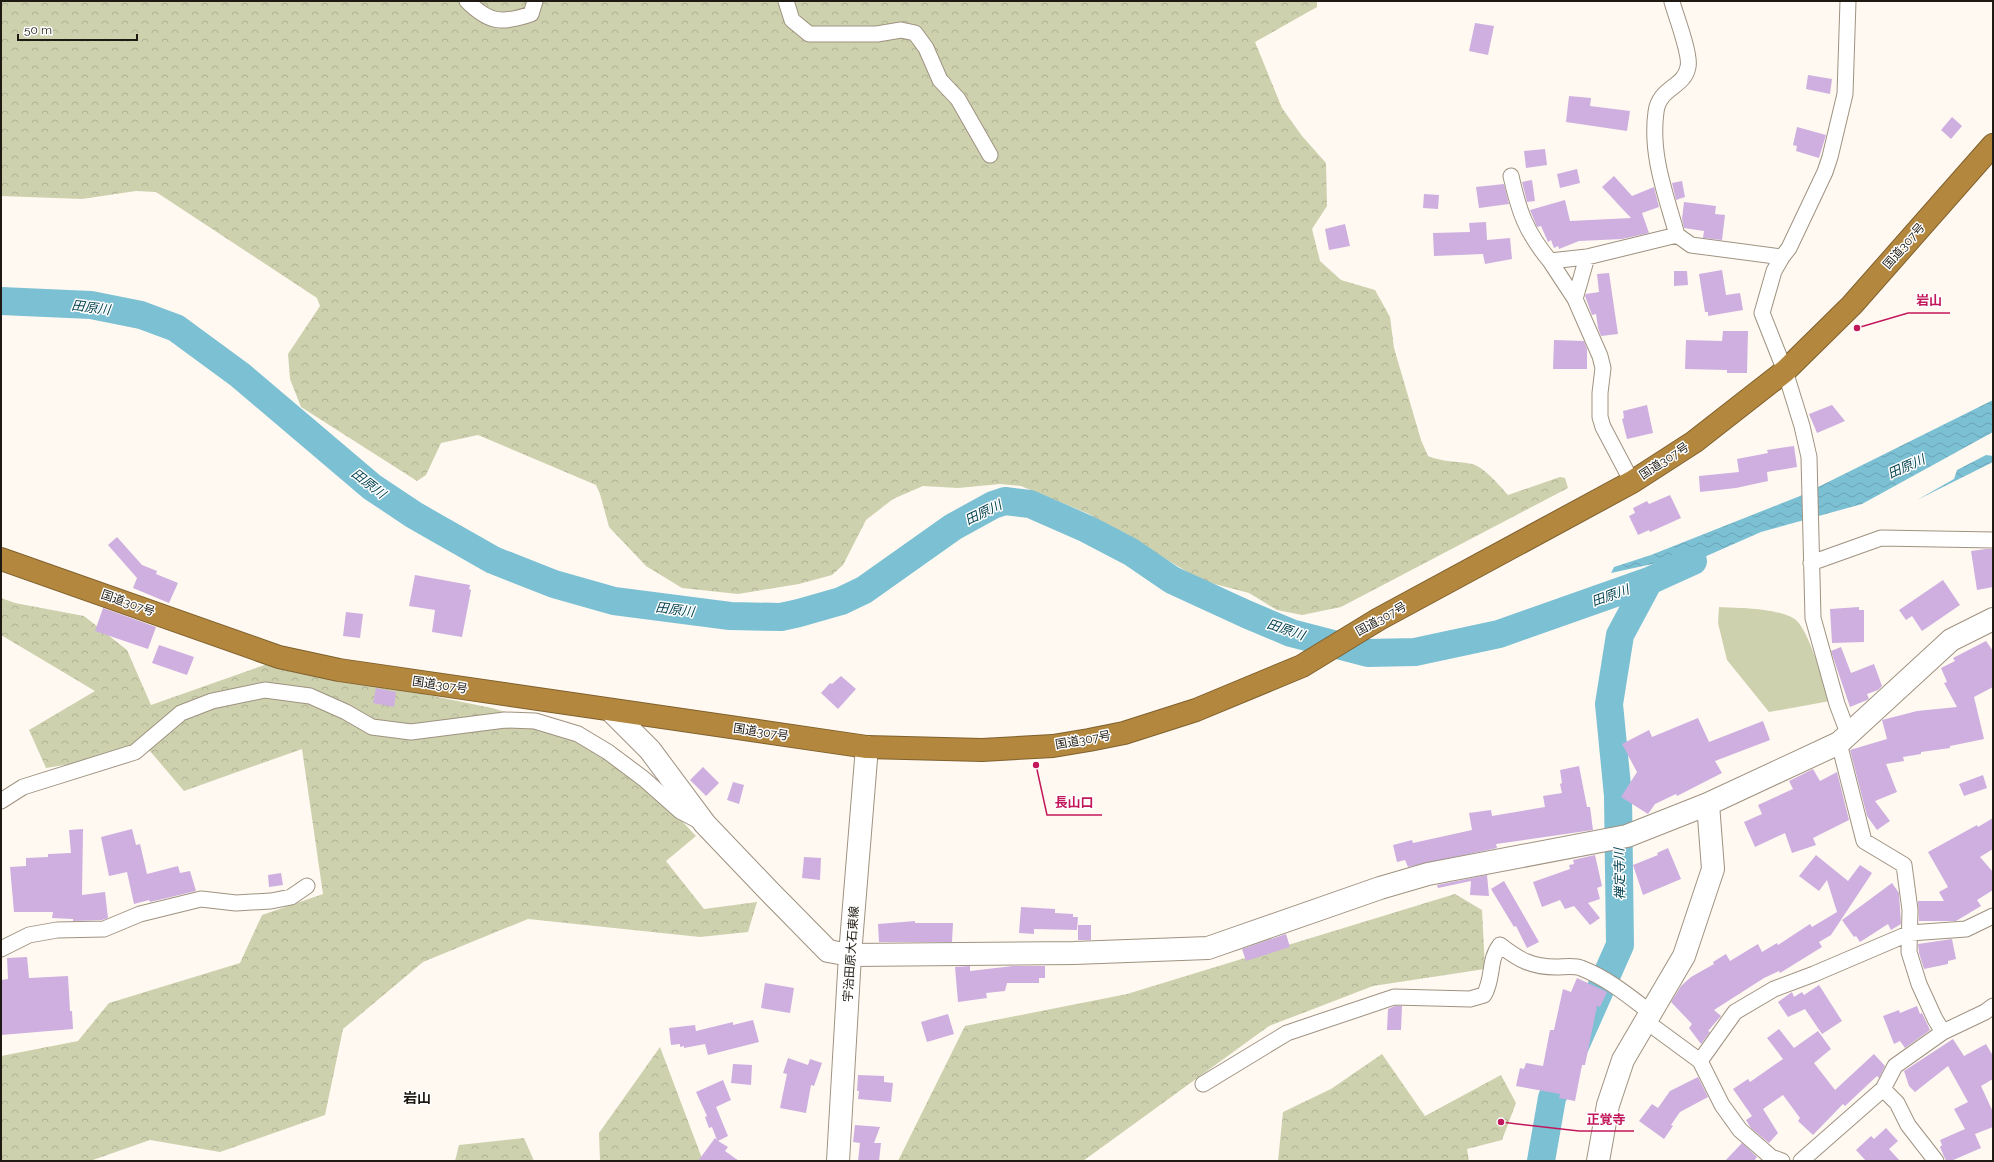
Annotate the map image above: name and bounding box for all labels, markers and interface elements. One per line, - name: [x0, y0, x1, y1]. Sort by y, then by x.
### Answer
- scale bar: [18, 16, 137, 42]
- text: 50 m: [24, 23, 52, 37]
- street label: 国道307号: [1880, 220, 1928, 272]
- callout: 岩山: [1908, 288, 1950, 313]
- text: 岩山: [1916, 293, 1942, 308]
- water label: 田原川: [71, 298, 113, 318]
- street label: 国道307号: [1637, 440, 1691, 482]
- water label: 田原川: [1885, 451, 1929, 481]
- water label: 田原川: [349, 465, 390, 503]
- water label: 田原川: [962, 496, 1006, 528]
- water label: 田原川: [1589, 581, 1633, 609]
- street label: 国道307号: [99, 587, 157, 619]
- street label: 国道307号: [1353, 599, 1409, 639]
- water label: 田原川: [655, 600, 697, 620]
- water label: 田原川: [1265, 616, 1309, 644]
- street label: 国道307号: [411, 674, 469, 696]
- street label: 国道307号: [732, 721, 790, 743]
- street label: 国道307号: [1054, 728, 1112, 752]
- callout: 長山口: [1047, 790, 1102, 815]
- text: 長山口: [1054, 795, 1094, 810]
- water label: 禅定寺川: [1612, 846, 1627, 900]
- street label: 宇治田原大石東線: [841, 906, 861, 1002]
- district label: 岩山: [403, 1090, 431, 1106]
- callout: 正覚寺: [1579, 1106, 1634, 1131]
- text: 正覚寺: [1586, 1112, 1626, 1127]

